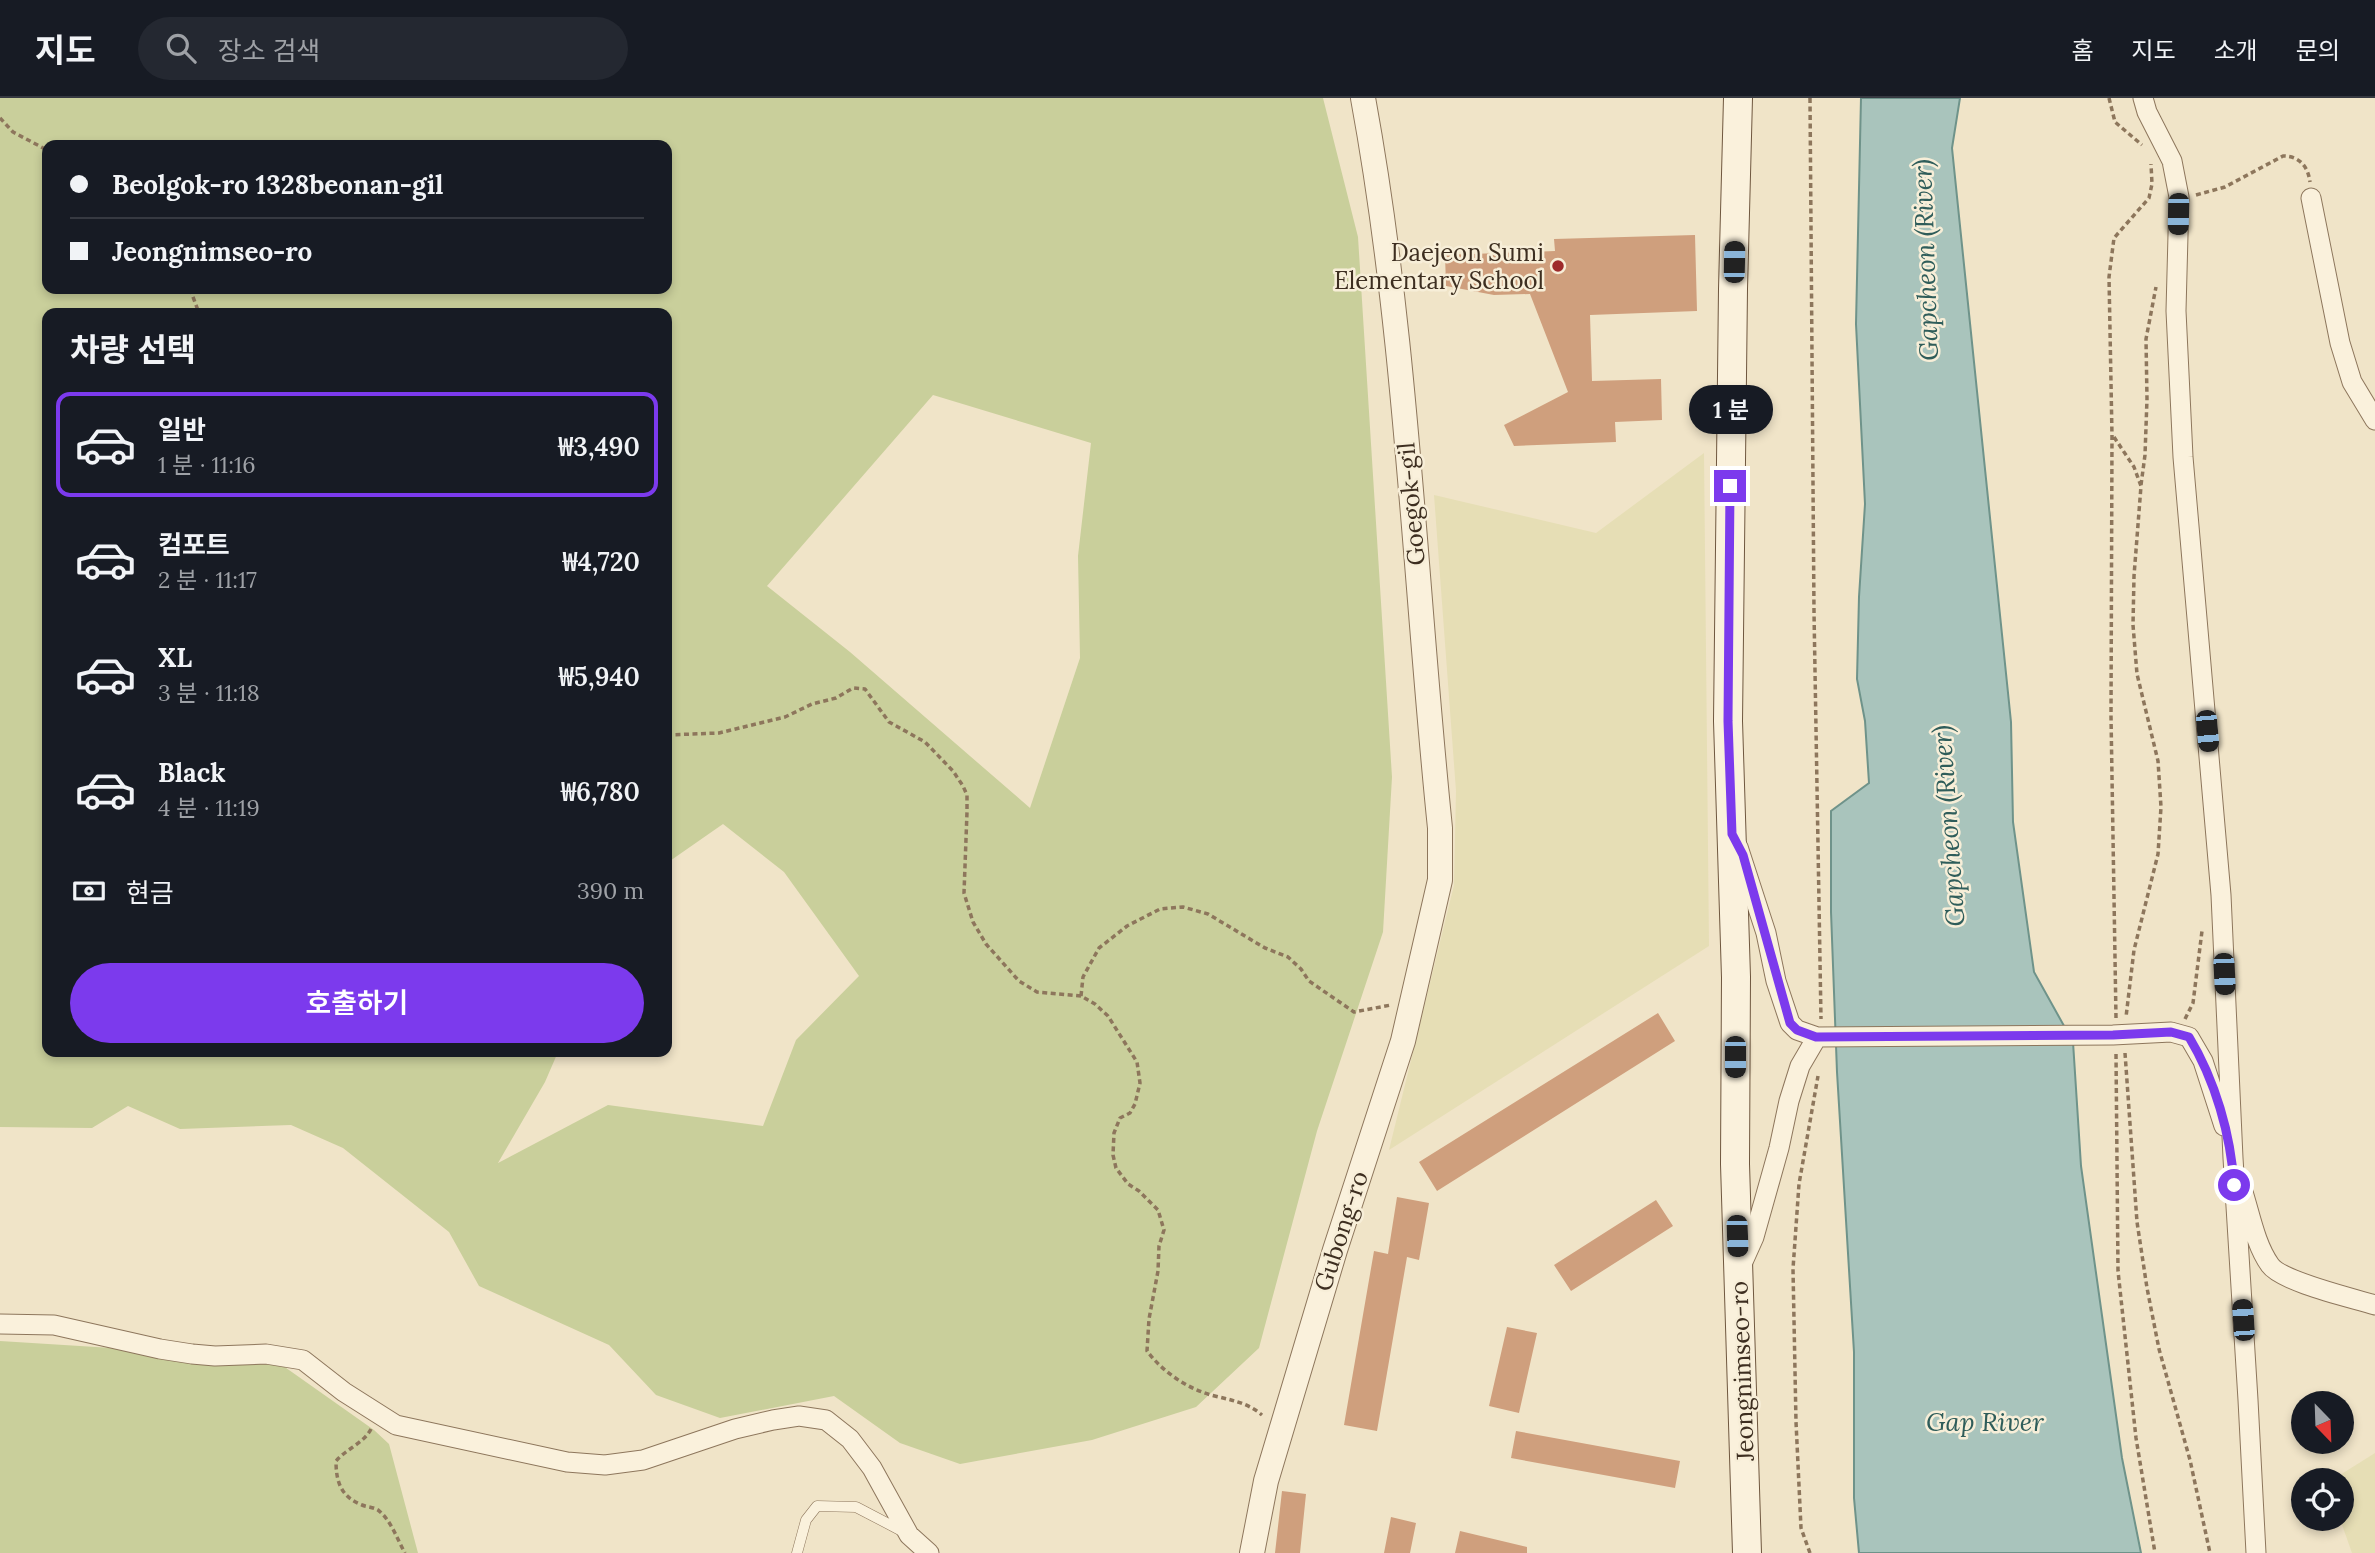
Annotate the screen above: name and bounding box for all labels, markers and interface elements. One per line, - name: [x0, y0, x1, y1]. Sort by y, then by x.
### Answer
- search box: [138, 17, 628, 80]
- text: 지도: [35, 29, 96, 71]
- icon: search: [162, 29, 200, 67]
- text: 장소 검색: [218, 34, 320, 67]
- text: 홈: [2071, 35, 2093, 66]
- text: 지도: [2131, 35, 2176, 66]
- text: 소개: [2214, 35, 2258, 66]
- text: 문의: [2296, 35, 2340, 66]
- water label: Gapcheon (River): [1905, 158, 1945, 362]
- text: Beolgok-ro 1328beonan-gil: [112, 168, 443, 201]
- car: [2168, 193, 2189, 235]
- text: Jeongnimseo-ro: [112, 235, 312, 268]
- place label: Daejeon Sumi Elementary School: [1334, 237, 1544, 296]
- car: [1724, 241, 1745, 283]
- marker: Daejeon Sumi Elementary School: [1550, 258, 1566, 274]
- text: 차량 선택: [70, 329, 196, 370]
- callout: 1 분: [1688, 384, 1772, 434]
- text: 1 분: [1713, 395, 1749, 424]
- icon: car: [74, 413, 137, 476]
- text: 일반: [158, 413, 206, 446]
- text: ₩3,490: [558, 430, 640, 463]
- street label: Goegok-gil: [1390, 441, 1432, 567]
- text: 1 분 · 11:16: [158, 450, 256, 479]
- route end: [1714, 470, 1746, 502]
- icon: car: [74, 528, 137, 591]
- text: 컴포트: [158, 528, 230, 561]
- text: ₩4,720: [563, 545, 640, 578]
- text: 2 분 · 11:17: [158, 565, 257, 594]
- text: XL: [158, 641, 192, 674]
- icon: car: [74, 643, 137, 706]
- text: ₩5,940: [559, 660, 640, 693]
- text: 3 분 · 11:18: [158, 678, 260, 707]
- car: [2195, 709, 2220, 753]
- water label: Gapcheon (River): [1924, 724, 1972, 928]
- text: Black: [158, 756, 226, 789]
- icon: car: [74, 758, 137, 821]
- text: ₩6,780: [561, 775, 640, 808]
- text: 4 분 · 11:19: [158, 793, 260, 822]
- icon: cash: [70, 872, 108, 910]
- text: 현금: [126, 876, 174, 909]
- text: 390 m: [577, 876, 644, 905]
- car: [2213, 952, 2236, 996]
- button: 호출하기: [70, 963, 644, 1043]
- car: [1725, 1036, 1746, 1078]
- street label: Gubong-ro: [1307, 1167, 1375, 1295]
- route start: [2218, 1169, 2250, 1201]
- car: [1726, 1215, 1749, 1257]
- street label: Jeongnimseo-ro: [1723, 1280, 1761, 1463]
- car: [2232, 1298, 2255, 1342]
- north arrow: [2291, 1391, 2354, 1454]
- map controls: [2291, 1391, 2354, 1531]
- water label: Gap River: [1926, 1405, 2044, 1438]
- button: locate: [2291, 1468, 2354, 1531]

